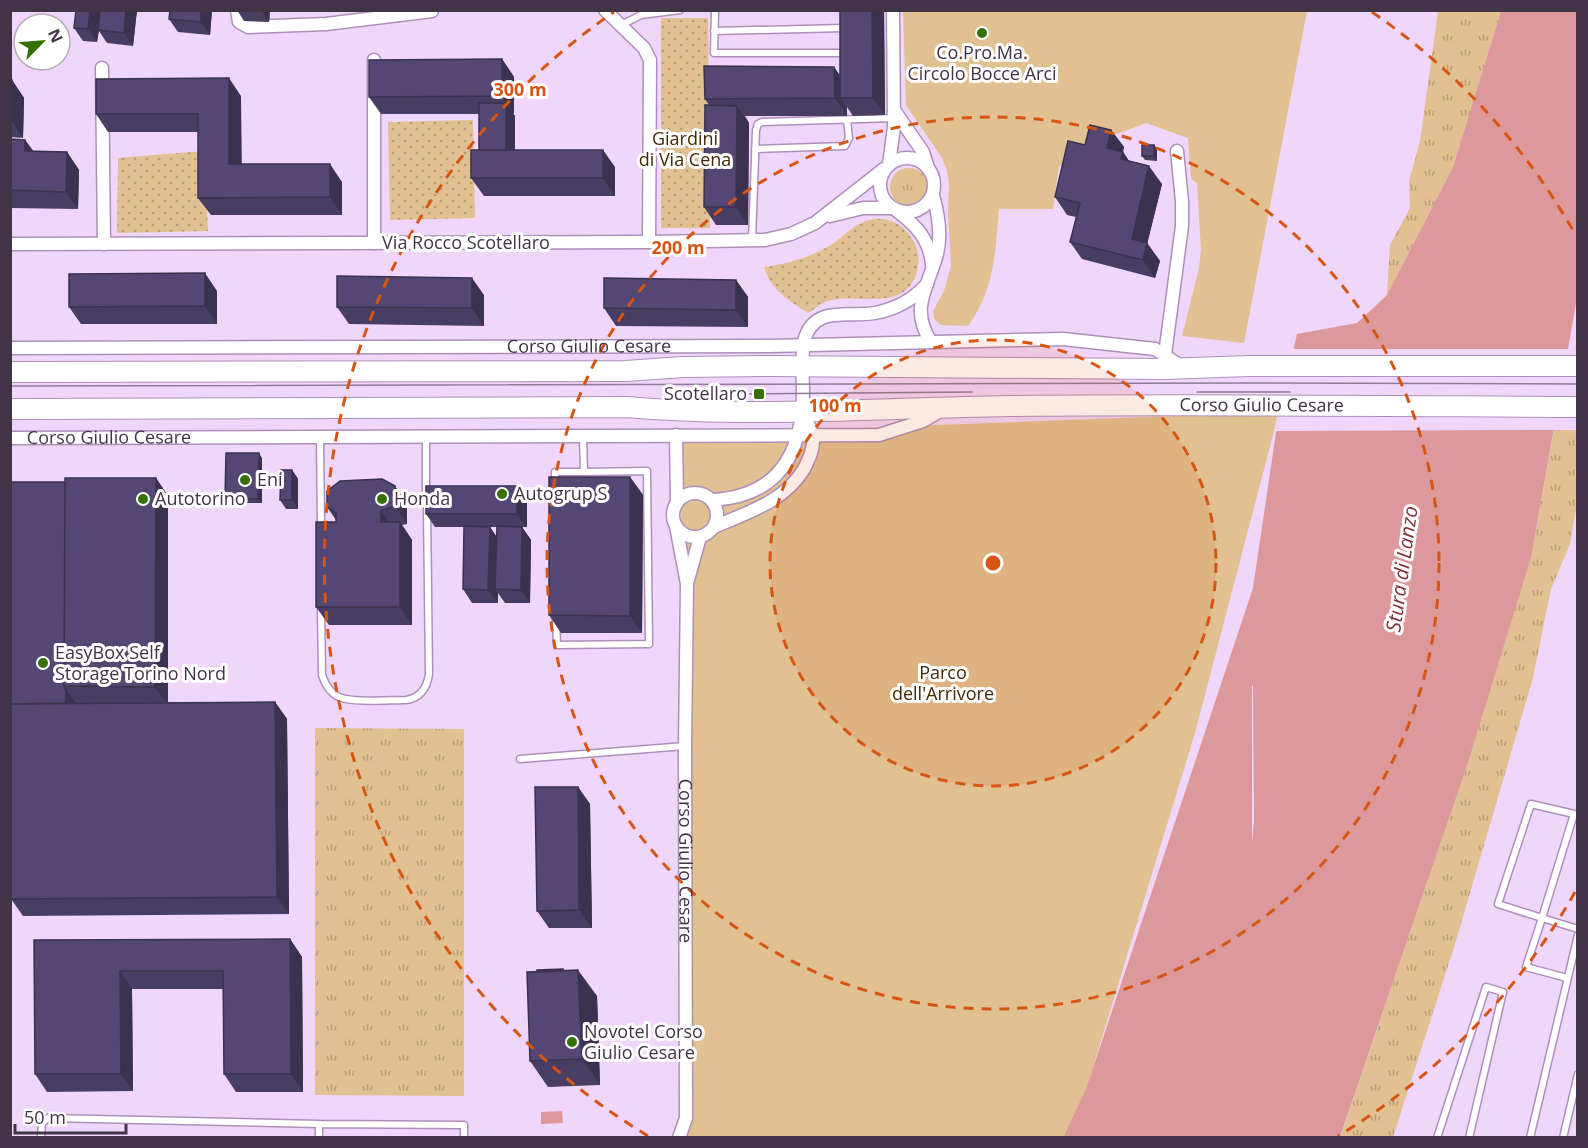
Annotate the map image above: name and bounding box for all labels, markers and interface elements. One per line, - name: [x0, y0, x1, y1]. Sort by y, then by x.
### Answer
- north arrow: [12, 12, 72, 72]
- text: N: [43, 25, 68, 46]
- marker: Co.Pro.Ma. Circolo Bocce Arci: [975, 26, 989, 40]
- place label: Co.Pro.Ma. Circolo Bocce Arci: [907, 40, 1057, 85]
- text: 300 m: [493, 77, 547, 101]
- park label: Giardini di Via Cena: [639, 126, 731, 171]
- street label: Via Rocco Scotellaro: [382, 230, 550, 254]
- text: 200 m: [651, 235, 705, 259]
- street label: Corso Giulio Cesare: [507, 333, 671, 358]
- place label: Scotellaro: [664, 381, 747, 405]
- marker: Scotellaro: [752, 387, 766, 401]
- street label: Corso Giulio Cesare: [1180, 392, 1344, 417]
- text: 100 m: [808, 393, 862, 417]
- street label: Corso Giulio Cesare: [27, 424, 191, 449]
- place label: Eni: [257, 467, 283, 491]
- marker: Eni: [238, 473, 252, 487]
- place label: Autogrup S: [514, 481, 608, 505]
- place label: Autotorino: [155, 486, 246, 510]
- place label: Honda: [394, 486, 450, 510]
- marker: Autogrup S: [495, 487, 509, 501]
- marker: Autotorino: [136, 492, 150, 506]
- marker: Honda: [375, 492, 389, 506]
- water label: Stura di Lanzo: [1379, 504, 1424, 634]
- centre of rings: [983, 553, 1003, 573]
- place label: EasyBox Self Storage Torino Nord: [55, 640, 226, 685]
- marker: EasyBox Self Storage Torino Nord: [36, 656, 50, 670]
- park label: Parco dell'Arrivore: [892, 660, 994, 705]
- street label: Corso Giulio Cesare: [674, 779, 699, 943]
- place label: Novotel Corso Giulio Cesare: [584, 1019, 703, 1064]
- marker: Novotel Corso Giulio Cesare: [565, 1035, 579, 1049]
- scale bar: [15, 1097, 126, 1135]
- text: 50 m: [24, 1105, 66, 1129]

